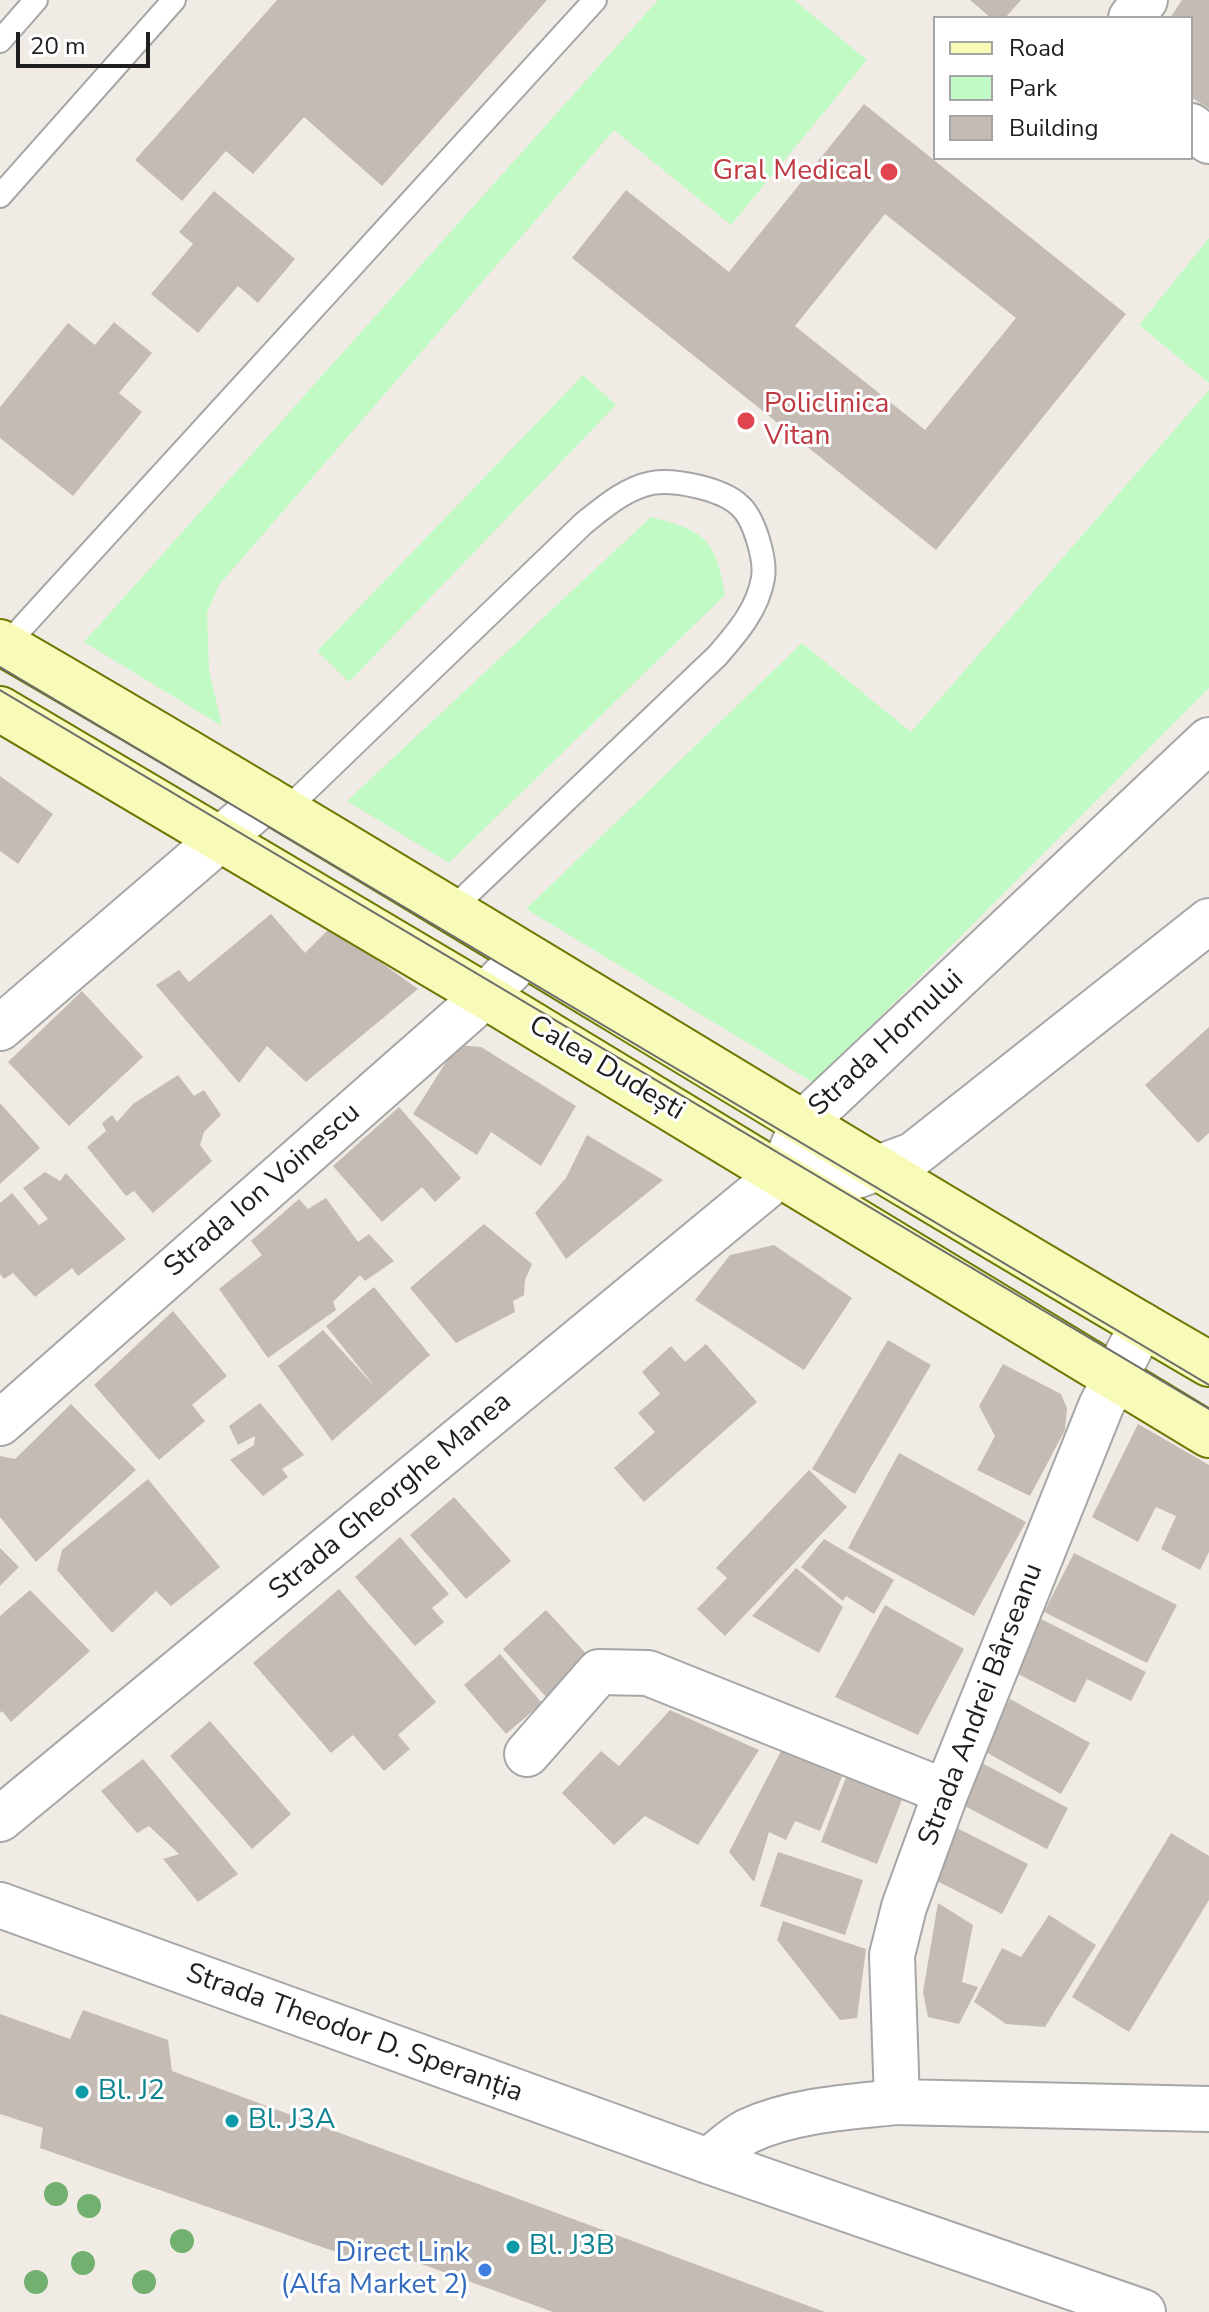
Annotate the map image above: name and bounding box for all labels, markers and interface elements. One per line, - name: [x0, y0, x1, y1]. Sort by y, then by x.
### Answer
- scale bar: [20, 16, 154, 66]
- legend: [933, 16, 1193, 160]
- text: 20 m: [30, 30, 86, 62]
- text: Road: [1009, 32, 1065, 64]
- text: Park: [1009, 72, 1057, 104]
- text: Building: [1009, 112, 1099, 144]
- place label: Gral Medical: [713, 155, 871, 189]
- marker: Gral Medical: [878, 161, 900, 183]
- place label: Policlinica Vitan: [764, 388, 889, 454]
- marker: Policlinica Vitan: [735, 410, 757, 432]
- street label: Strada Hornului: [803, 964, 971, 1124]
- street label: Calea Dudești: [522, 1009, 690, 1129]
- street label: Strada Ion Voinescu: [158, 1097, 368, 1285]
- street label: Strada Gheorghe Manea: [263, 1386, 519, 1608]
- street label: Strada Andrei Bârseanu: [913, 1559, 1051, 1851]
- street label: Strada Theodor D. Speranția: [181, 1957, 527, 2111]
- place label: Bl. J2: [98, 2075, 165, 2109]
- marker: Bl. J2: [73, 2083, 91, 2101]
- place label: Bl. J3A: [248, 2104, 335, 2138]
- marker: Bl. J3A: [223, 2112, 241, 2130]
- place label: Bl. J3B: [529, 2230, 615, 2264]
- place label: Direct Link (Alfa Market 2): [280, 2237, 469, 2303]
- marker: Bl. J3B: [504, 2238, 522, 2256]
- marker: Direct Link (Alfa Market 2): [476, 2261, 494, 2279]

